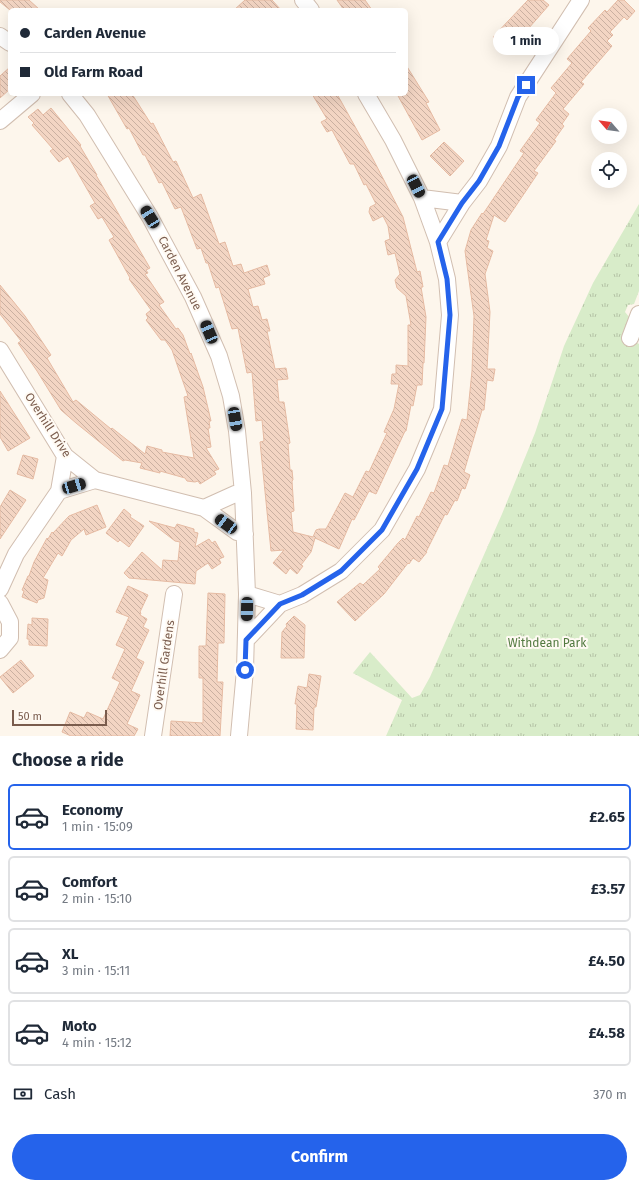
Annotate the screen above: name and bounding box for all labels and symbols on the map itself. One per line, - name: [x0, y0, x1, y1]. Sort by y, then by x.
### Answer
- callout: 1 min: [493, 27, 559, 55]
- route end: [517, 76, 535, 94]
- north arrow: [591, 108, 627, 144]
- car: [405, 173, 427, 199]
- car: [139, 204, 161, 230]
- street label: Carden Avenue: [155, 234, 205, 312]
- car: [199, 319, 219, 345]
- street label: Overhill Drive: [22, 390, 74, 460]
- car: [227, 406, 243, 432]
- car: [61, 477, 87, 495]
- car: [213, 512, 239, 536]
- car: [241, 597, 253, 621]
- street label: Overhill Gardens: [151, 619, 177, 711]
- park label: Withdean Park: [508, 636, 587, 650]
- route start: [236, 661, 254, 679]
- scale bar: [12, 708, 107, 727]

